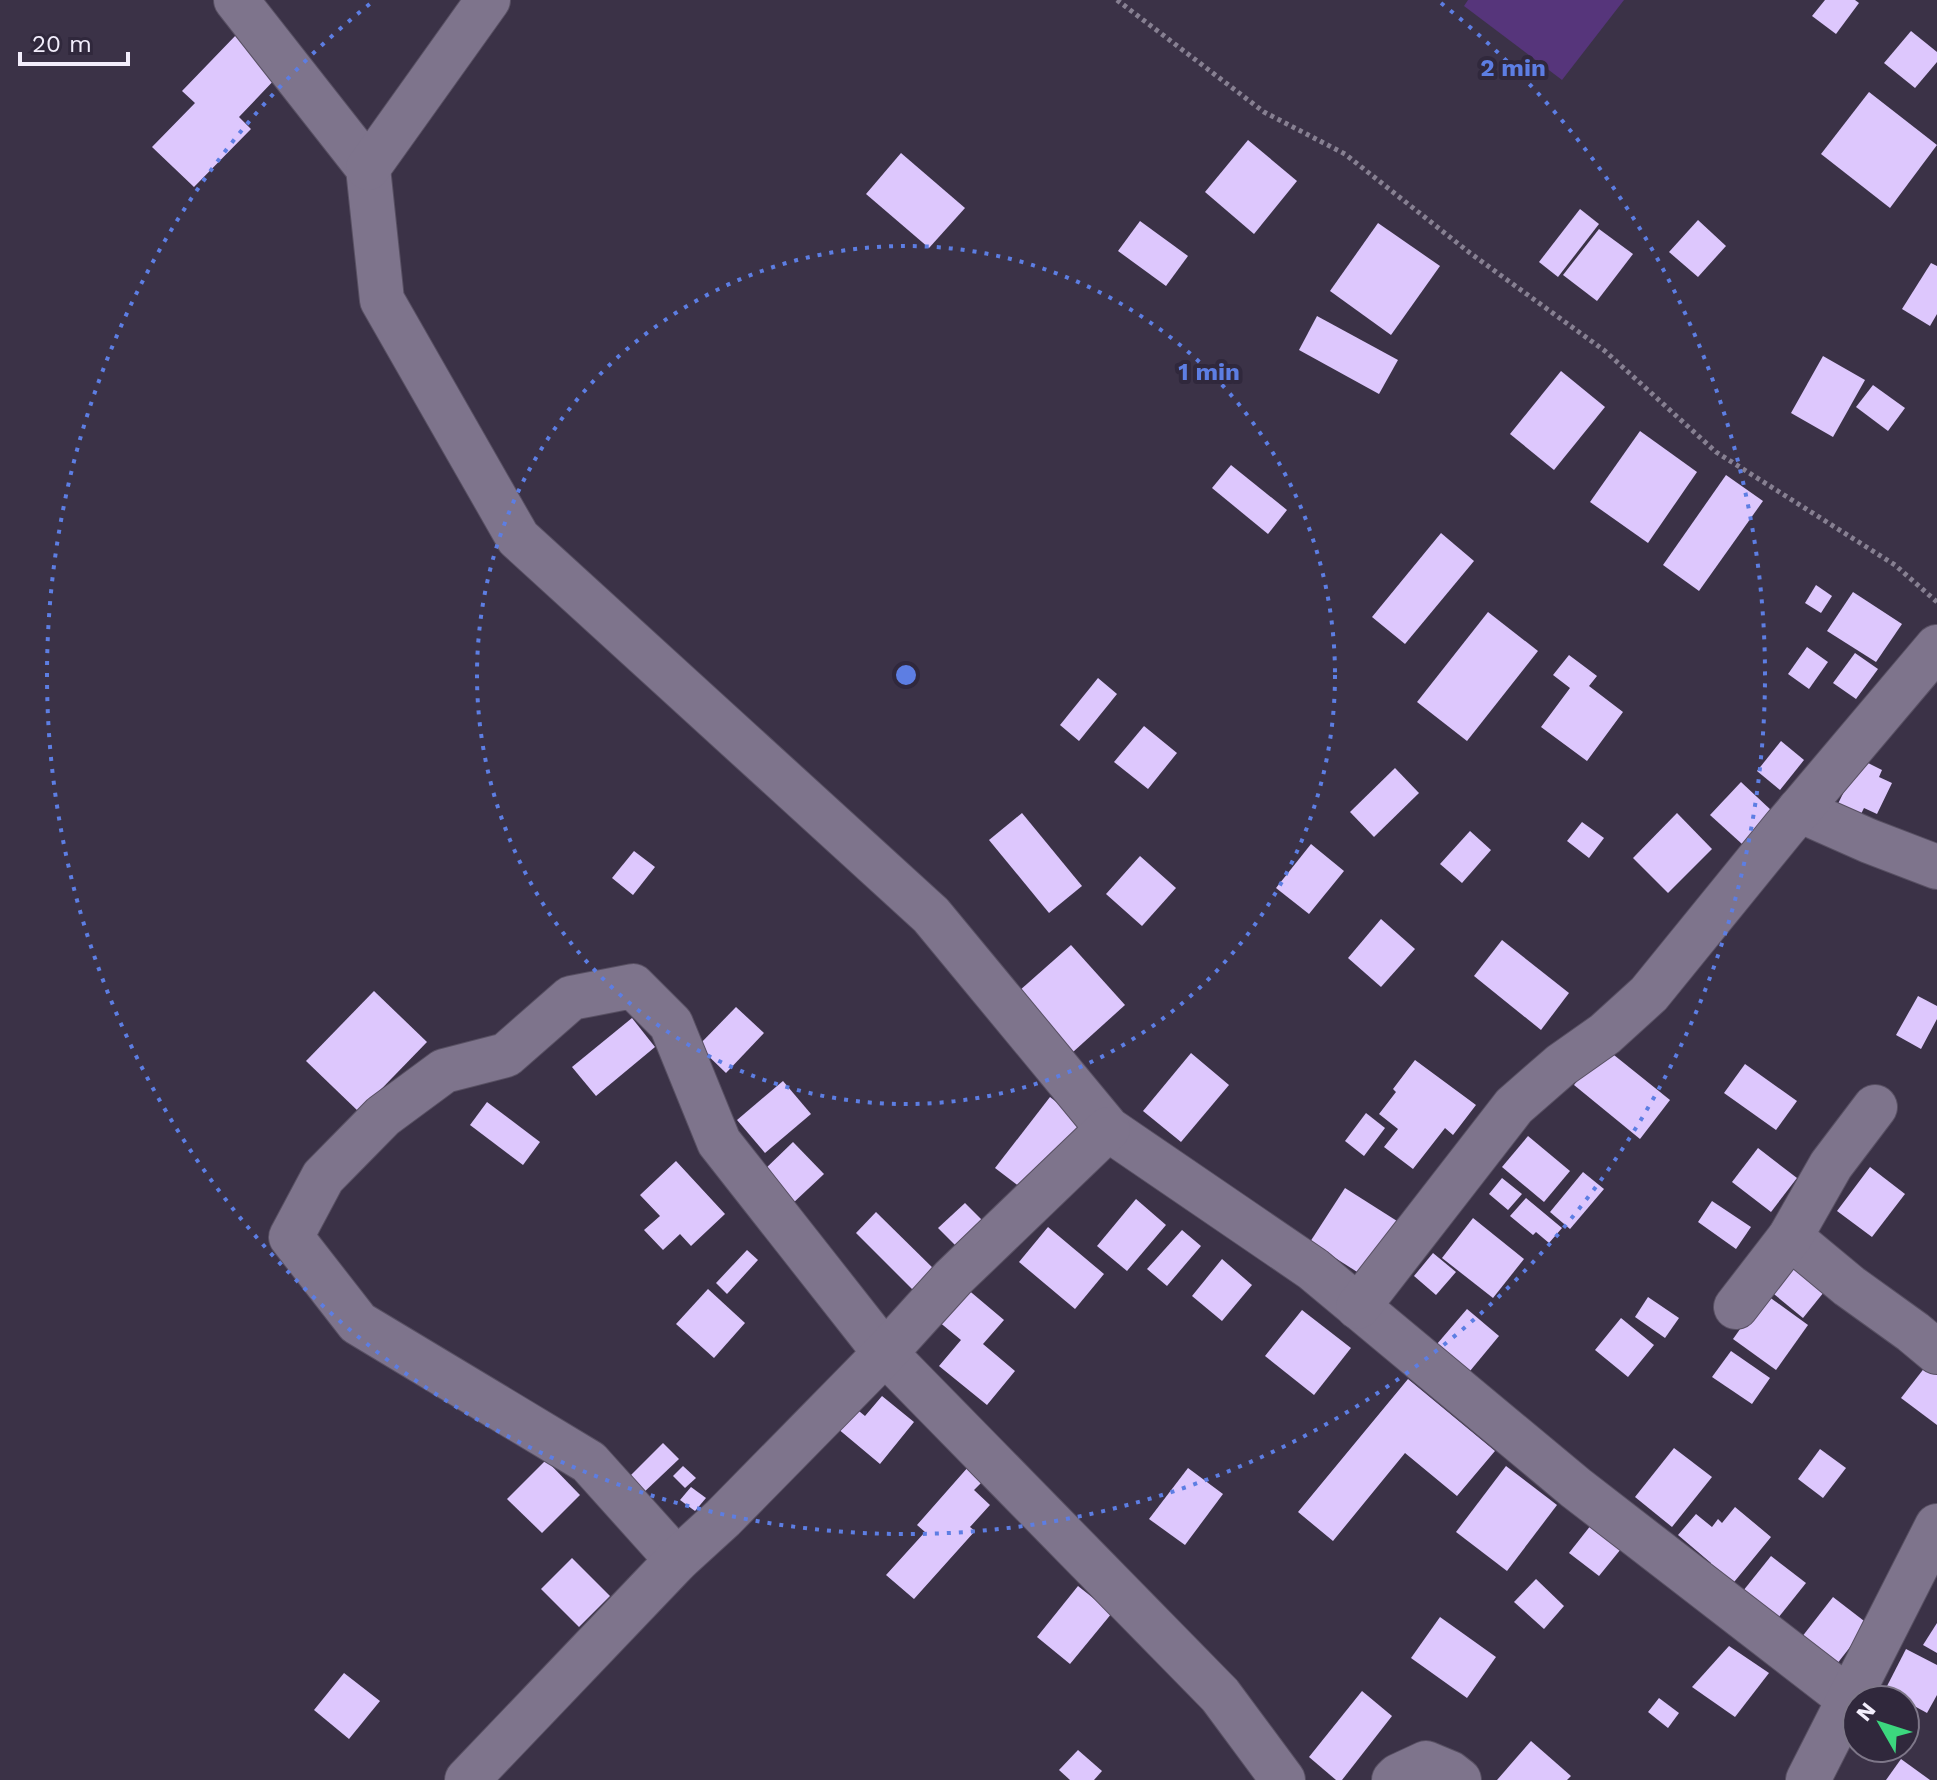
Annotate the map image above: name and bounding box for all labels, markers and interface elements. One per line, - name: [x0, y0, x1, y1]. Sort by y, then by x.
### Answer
- scale bar: [20, 16, 128, 66]
- text: 20 m: [32, 30, 92, 58]
- text: 2 min: [1480, 54, 1546, 82]
- text: 1 min: [1178, 358, 1240, 386]
- centre of rings: [892, 661, 920, 689]
- north arrow: [1841, 1684, 1921, 1764]
- text: N: [1851, 1698, 1881, 1726]

